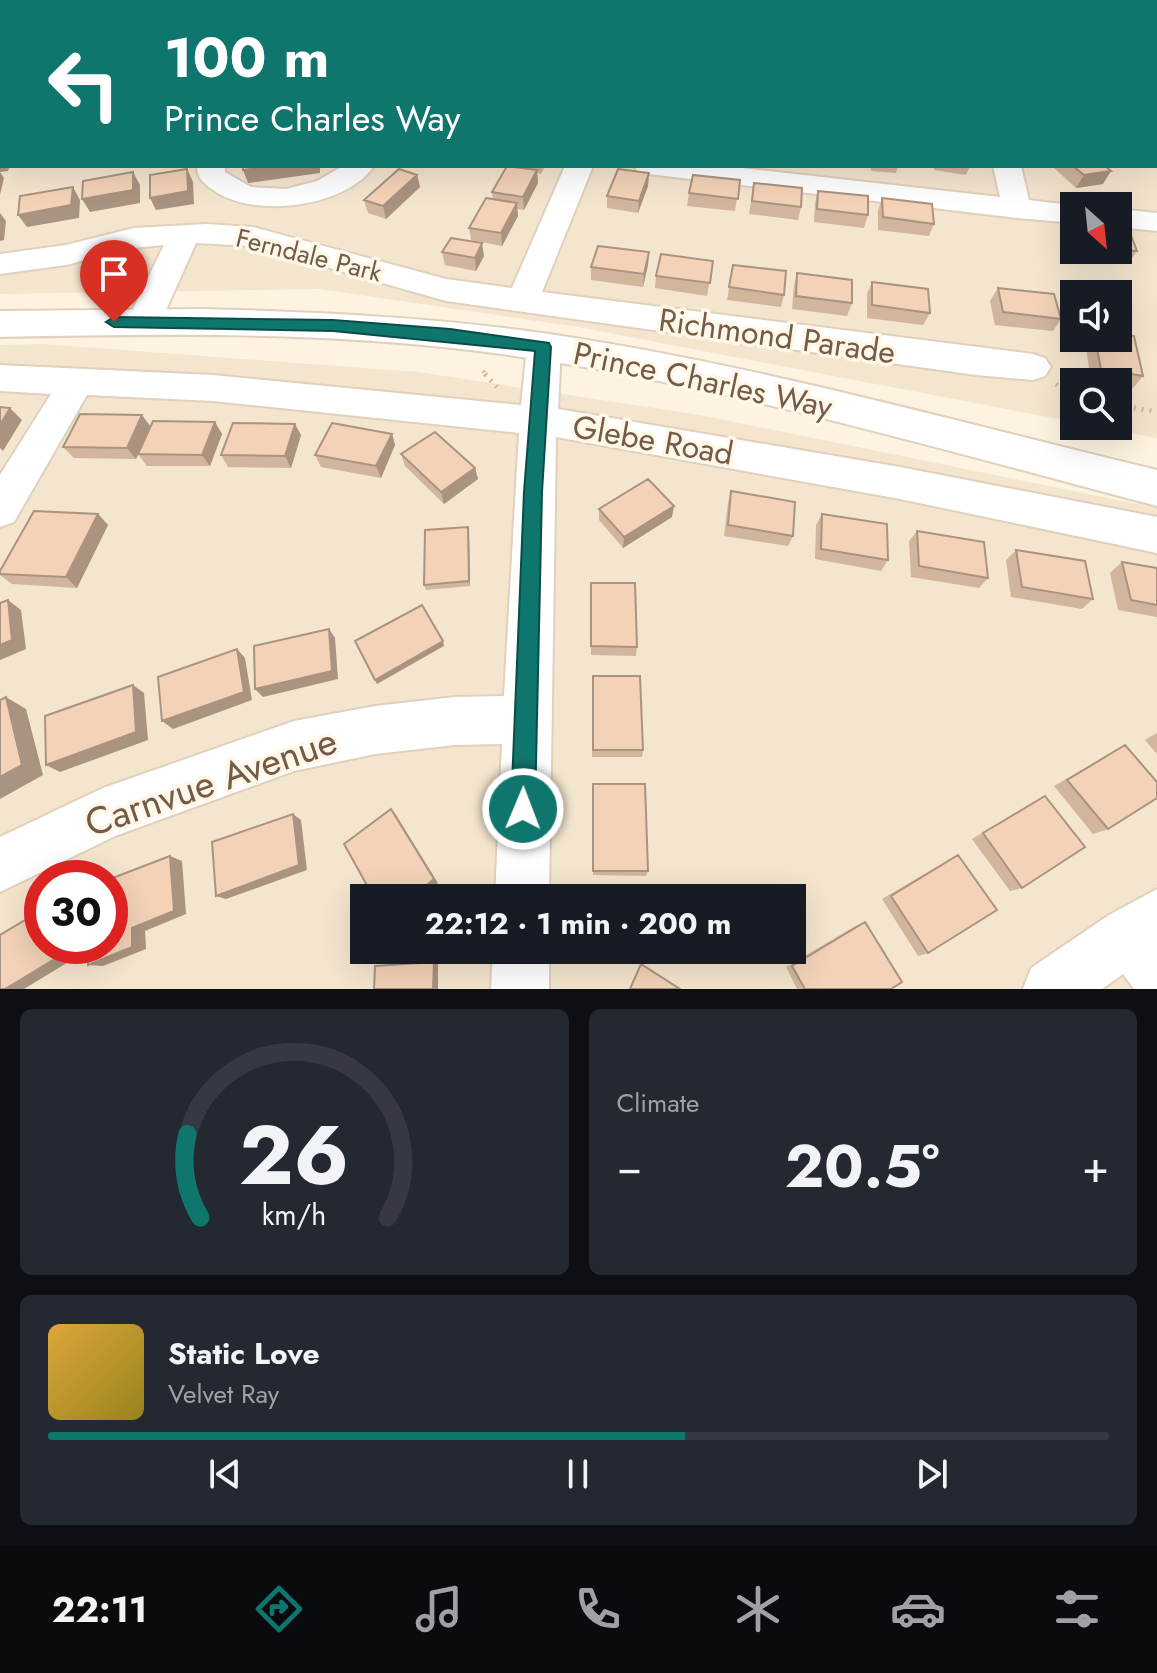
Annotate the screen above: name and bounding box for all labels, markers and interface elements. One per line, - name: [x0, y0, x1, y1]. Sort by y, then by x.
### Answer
- text: 100 m: [164, 17, 329, 98]
- icon: left: [32, 32, 136, 136]
- text: Prince Charles Way: [164, 92, 461, 144]
- north arrow: [1060, 192, 1132, 264]
- map controls: [1060, 192, 1132, 440]
- street label: Ferndale Park: [232, 219, 386, 292]
- pin: [80, 240, 148, 322]
- icon: arrive: [92, 252, 136, 296]
- button: sound: [1060, 280, 1132, 352]
- street label: Richmond Parade: [656, 297, 898, 375]
- street label: Prince Charles Way: [569, 330, 838, 430]
- button: search: [1060, 368, 1132, 440]
- street label: Glebe Road: [569, 403, 737, 477]
- street label: Carnvue Avenue: [77, 713, 344, 850]
- position arrow: [481, 767, 565, 851]
- speed limit sign: 30: [24, 860, 128, 964]
- text: 22:12 · 1 min · 200 m: [425, 902, 731, 945]
- text: Climate: [617, 1084, 699, 1122]
- text: 26: [239, 1095, 349, 1215]
- text: 20.5°: [785, 1123, 940, 1210]
- text: −: [617, 1135, 642, 1199]
- text: +: [1082, 1135, 1109, 1199]
- text: km/h: [262, 1194, 327, 1236]
- text: Static Love: [168, 1332, 320, 1375]
- text: Velvet Ray: [168, 1375, 279, 1413]
- icon: previous: [203, 1452, 247, 1496]
- icon: pause: [556, 1452, 600, 1496]
- icon: next: [910, 1452, 954, 1496]
- icon: directions: [251, 1581, 307, 1637]
- icon: music: [411, 1581, 467, 1637]
- icon: phone: [570, 1581, 626, 1637]
- icon: climate: [730, 1581, 786, 1637]
- icon: car: [890, 1581, 946, 1637]
- icon: filters: [1049, 1581, 1105, 1637]
- text: 22:11: [52, 1583, 147, 1635]

